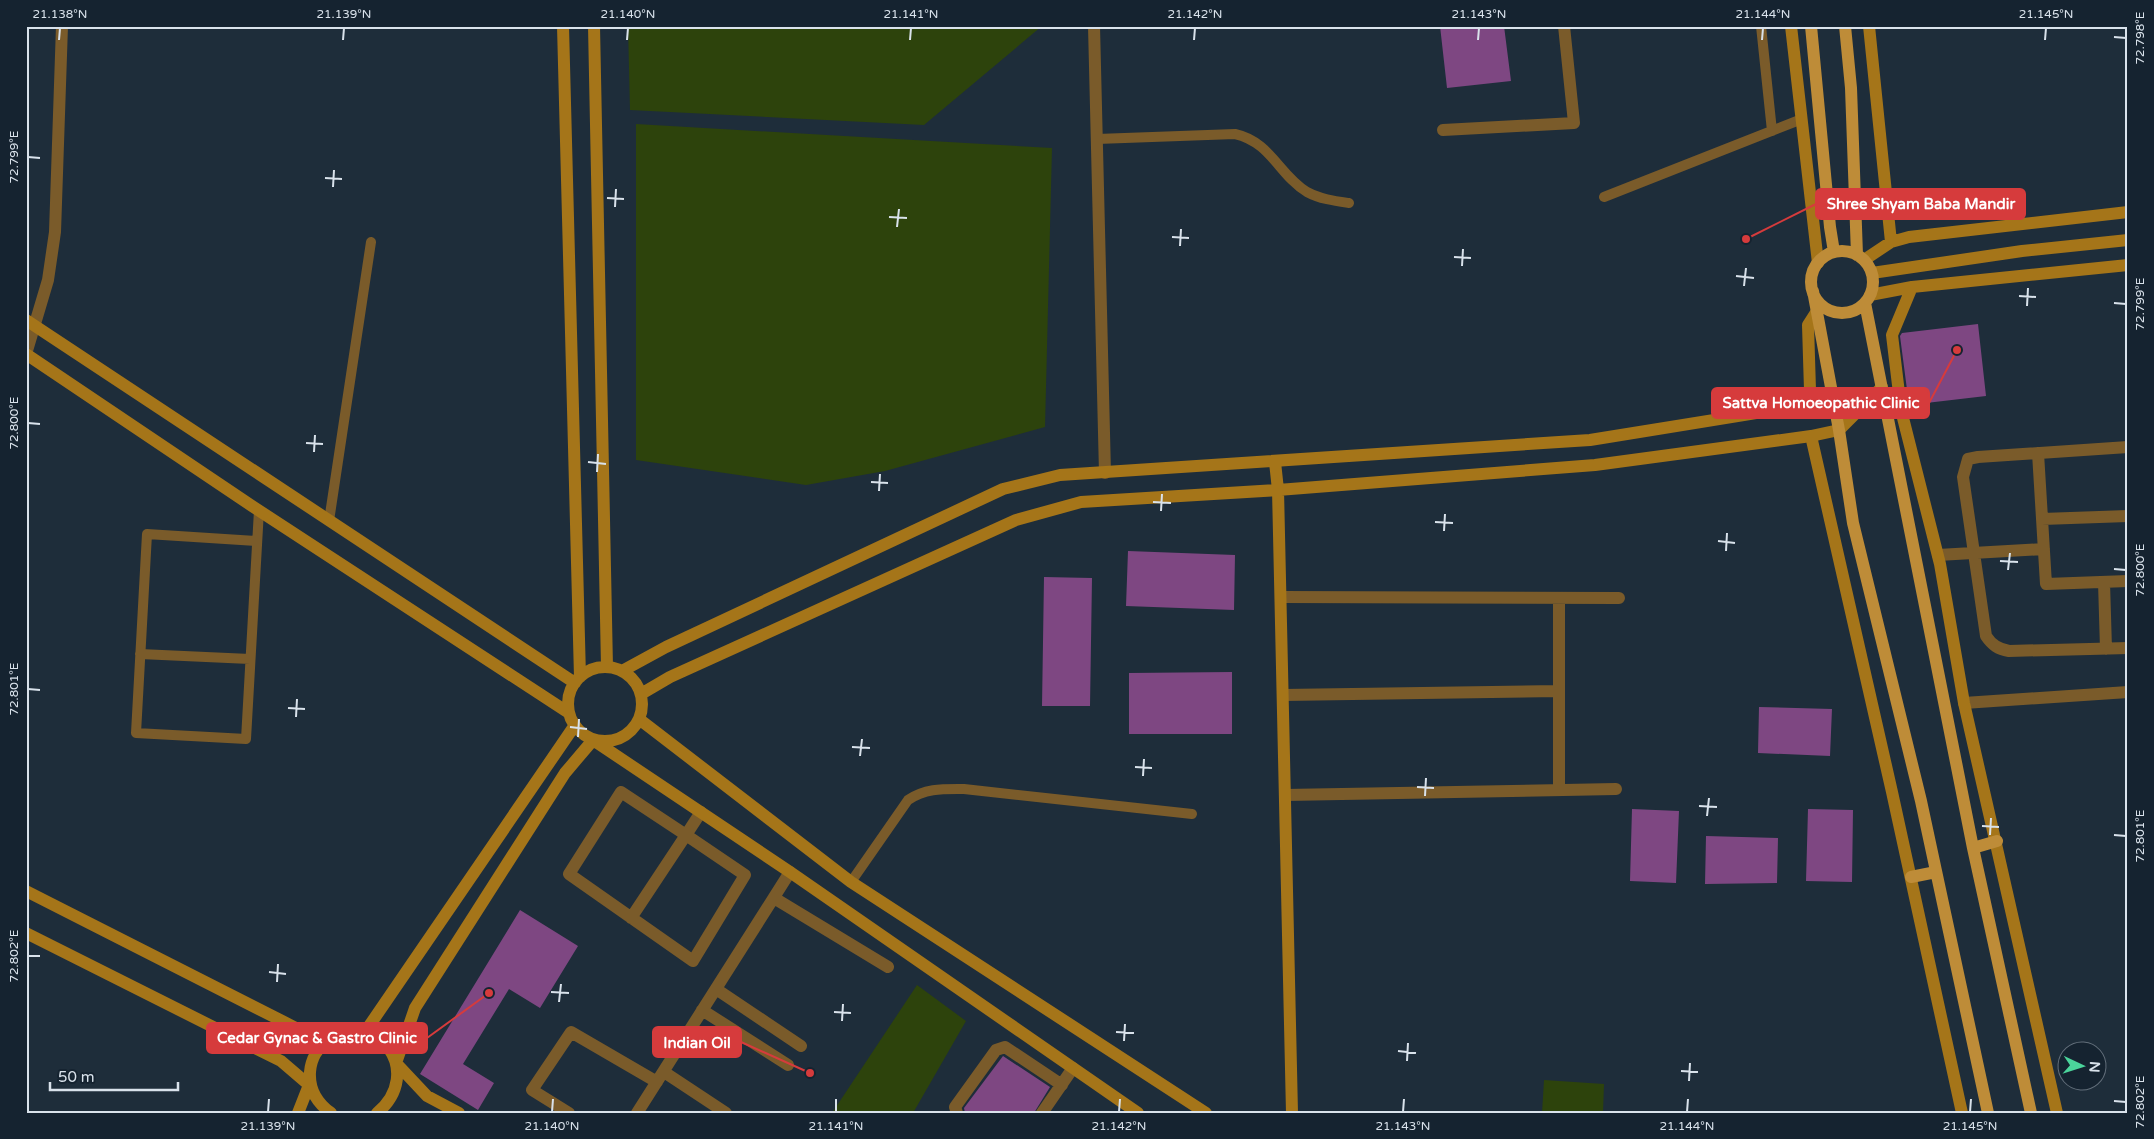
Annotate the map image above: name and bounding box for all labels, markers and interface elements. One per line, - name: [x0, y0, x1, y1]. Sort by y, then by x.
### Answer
- text: 21.138°N: [33, 7, 87, 21]
- text: 21.139°N: [317, 7, 371, 21]
- text: 21.140°N: [601, 7, 655, 21]
- text: 21.141°N: [884, 7, 938, 21]
- text: 21.142°N: [1168, 7, 1222, 21]
- text: 21.143°N: [1452, 7, 1506, 21]
- text: 21.144°N: [1736, 7, 1790, 21]
- text: 21.145°N: [2019, 7, 2073, 21]
- text: 72.798°E: [2133, 11, 2147, 64]
- text: 72.799°E: [7, 130, 21, 183]
- callout: Shree Shyam Baba Mandir: [1816, 189, 2025, 219]
- text: Shree Shyam Baba Mandir: [1827, 195, 2015, 214]
- text: 72.799°E: [2133, 277, 2147, 330]
- callout: Sattva Homoeopathic Clinic: [1712, 388, 1929, 418]
- text: Sattva Homoeopathic Clinic: [1723, 394, 1919, 413]
- text: 72.800°E: [7, 396, 21, 449]
- text: 72.800°E: [2133, 543, 2147, 596]
- text: 72.801°E: [7, 662, 21, 715]
- text: 72.801°E: [2133, 809, 2147, 862]
- text: 72.802°E: [7, 929, 21, 982]
- callout: Cedar Gynac & Gastro Clinic: [207, 1023, 427, 1053]
- callout: Indian Oil: [653, 1027, 741, 1057]
- text: Cedar Gynac & Gastro Clinic: [217, 1029, 417, 1048]
- text: Indian Oil: [663, 1034, 731, 1052]
- north arrow: [2056, 1042, 2106, 1092]
- scale bar: [50, 1059, 178, 1091]
- text: N: [2086, 1061, 2103, 1073]
- text: 50 m: [58, 1068, 95, 1086]
- text: 72.802°E: [2133, 1075, 2147, 1128]
- text: 21.139°N: [241, 1119, 295, 1133]
- text: 21.140°N: [525, 1119, 579, 1133]
- text: 21.141°N: [809, 1119, 863, 1133]
- text: 21.142°N: [1092, 1119, 1146, 1133]
- text: 21.143°N: [1376, 1119, 1430, 1133]
- text: 21.144°N: [1660, 1119, 1714, 1133]
- text: 21.145°N: [1943, 1119, 1997, 1133]

